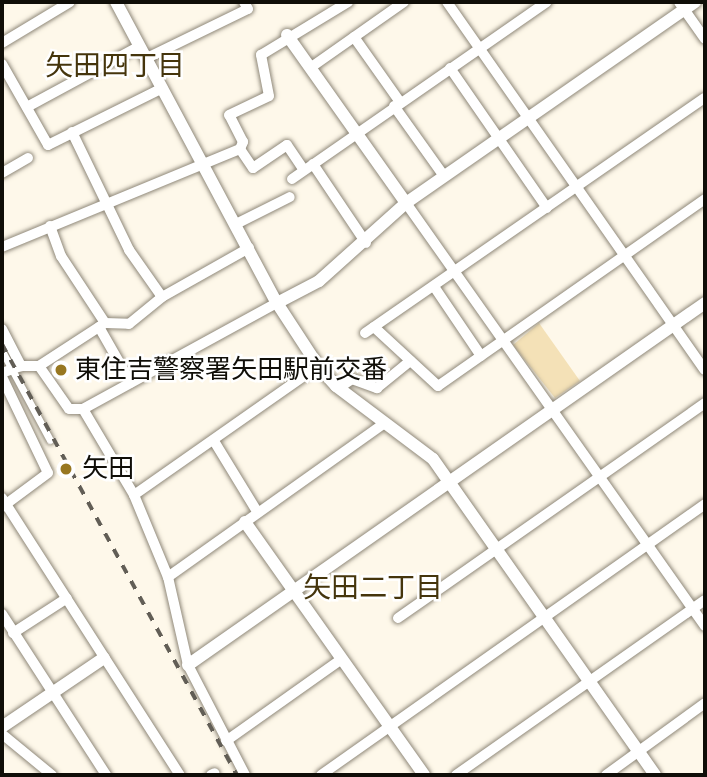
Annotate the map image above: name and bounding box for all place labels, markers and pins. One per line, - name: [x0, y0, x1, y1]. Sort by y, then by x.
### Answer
- place label: 東住吉警察署矢田駅前交番: [75, 354, 387, 386]
- marker: 東住吉警察署矢田駅前交番: [53, 362, 69, 378]
- place label: 矢田: [82, 453, 134, 485]
- marker: 矢田: [56, 459, 76, 479]

